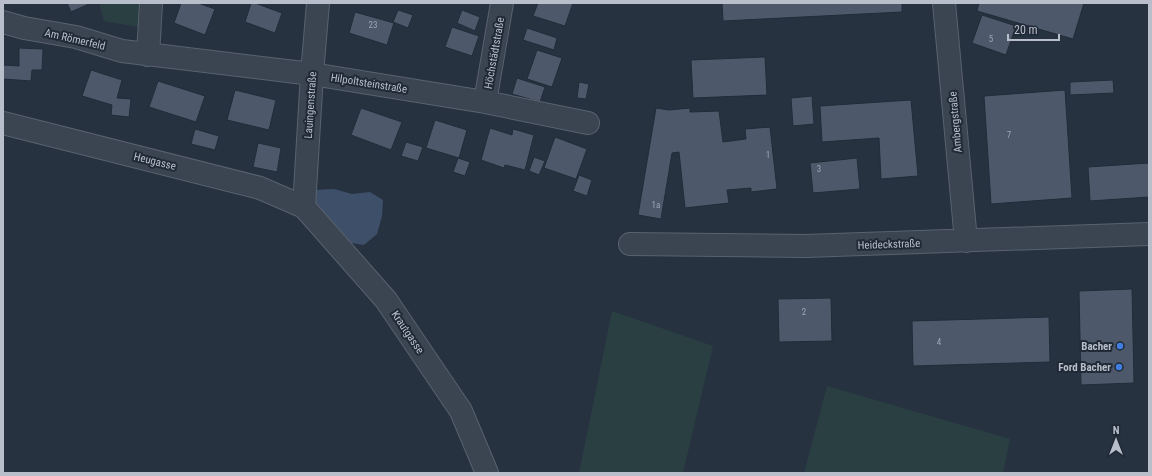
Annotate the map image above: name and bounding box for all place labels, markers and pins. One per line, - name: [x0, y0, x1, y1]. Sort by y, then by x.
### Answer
- place label: Bacher: [1081, 340, 1112, 353]
- marker: Bacher: [1115, 341, 1125, 351]
- place label: Ford Bacher: [1058, 361, 1111, 374]
- marker: Ford Bacher: [1114, 362, 1124, 372]

